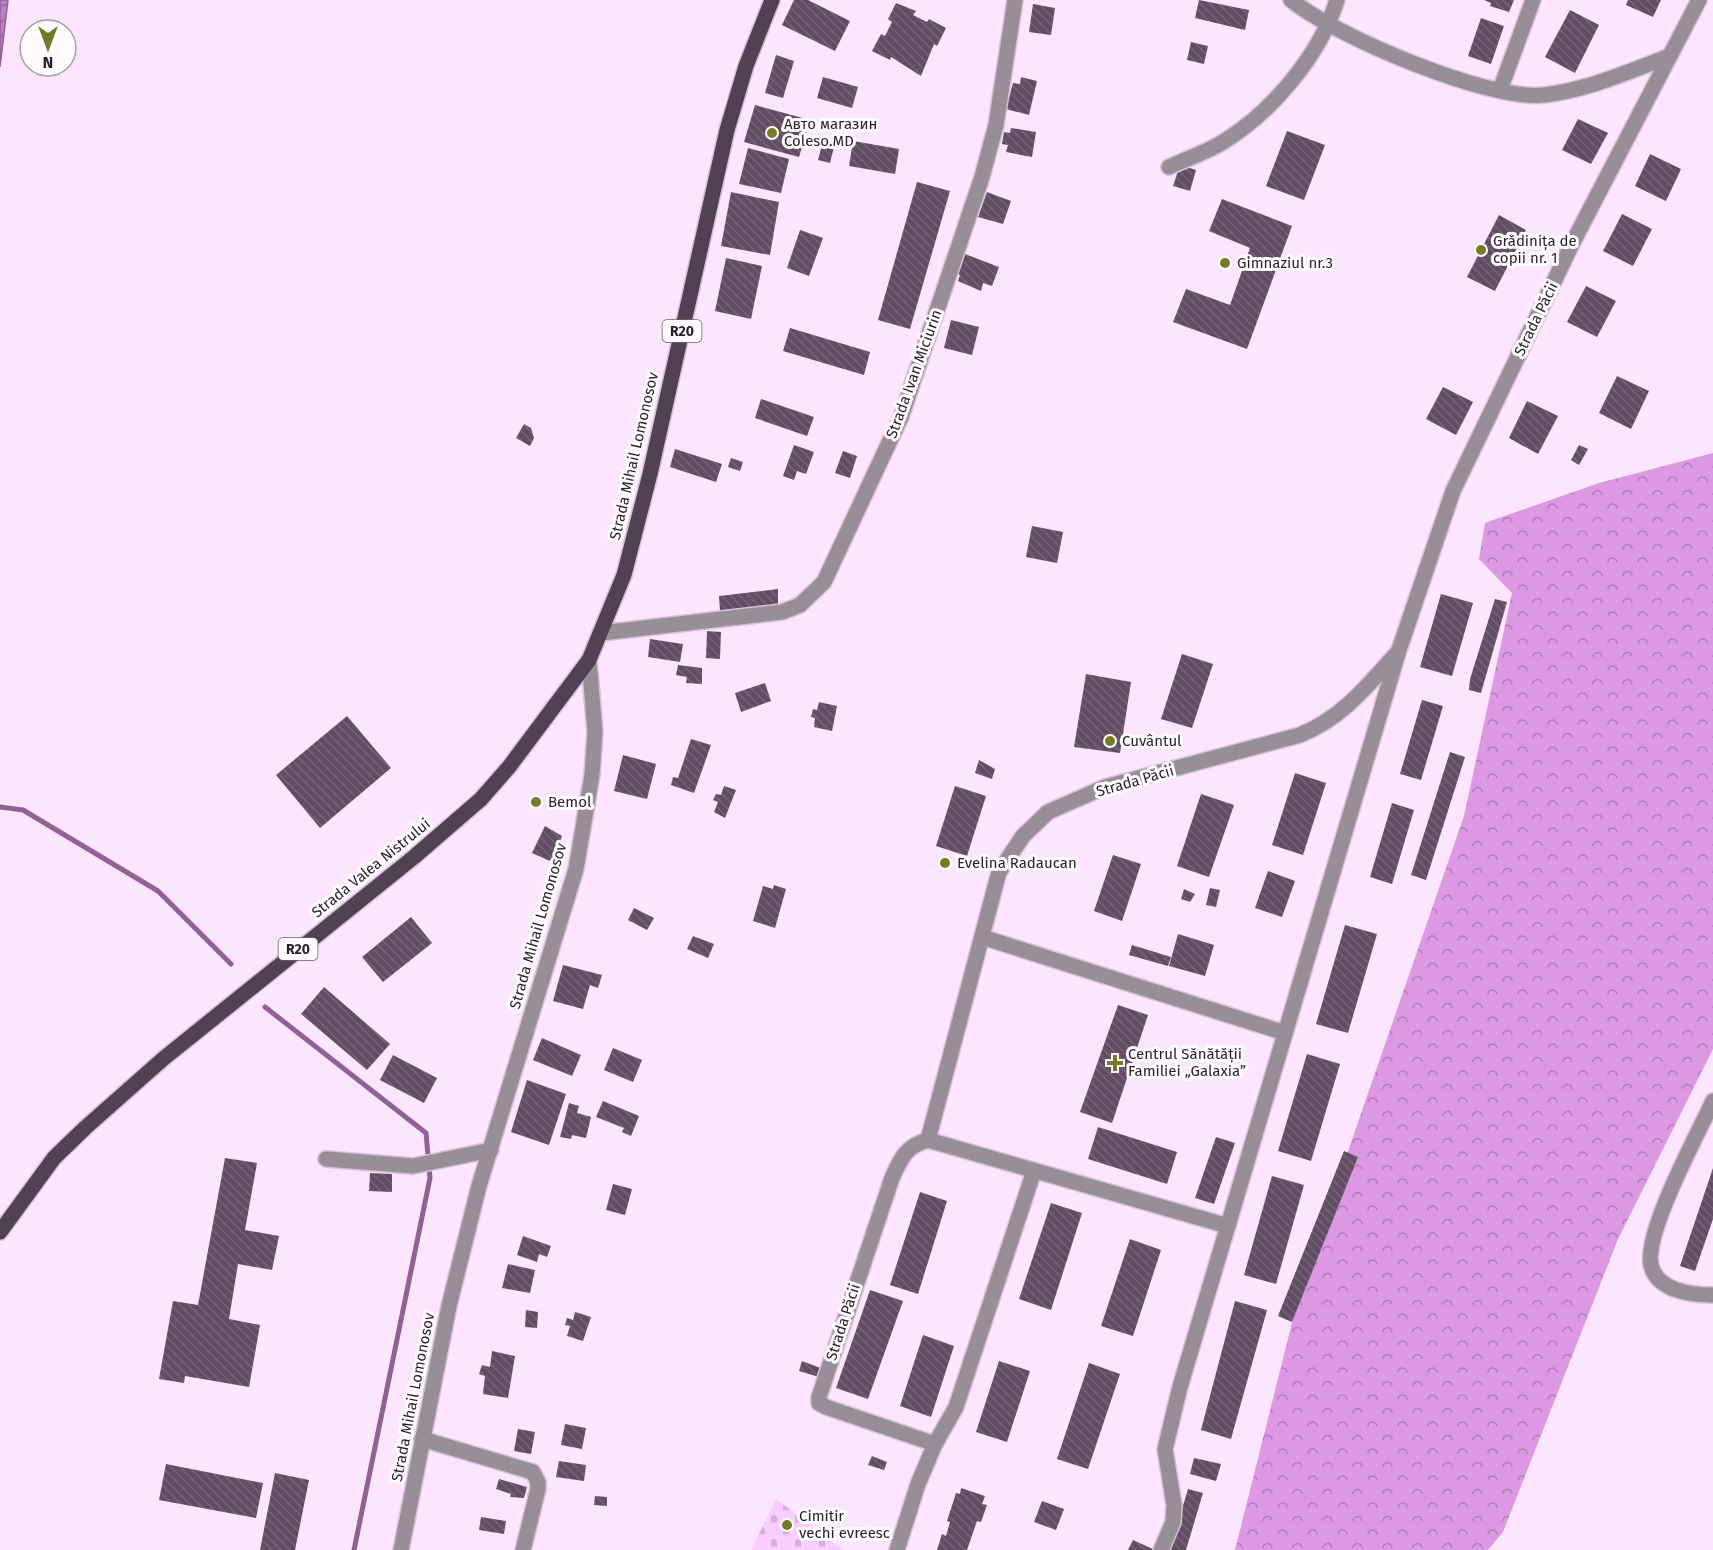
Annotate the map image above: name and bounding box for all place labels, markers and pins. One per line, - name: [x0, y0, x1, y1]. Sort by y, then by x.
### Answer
- place label: Авто магазин Coleso.MD: [784, 115, 878, 150]
- marker: Авто магазин Coleso.MD: [765, 126, 779, 140]
- place label: Grădinița de copii nr. 1: [1493, 232, 1577, 267]
- marker: Grădinița de copii nr. 1: [1474, 243, 1488, 257]
- place label: Gimnaziul nr.3: [1237, 254, 1333, 272]
- marker: Gimnaziul nr.3: [1218, 256, 1232, 270]
- place label: Cuvântul: [1122, 732, 1182, 750]
- marker: Cuvântul: [1103, 734, 1117, 748]
- place label: Bemol: [548, 793, 592, 811]
- marker: Bemol: [529, 795, 543, 809]
- place label: Evelina Radaucan: [957, 854, 1077, 872]
- marker: Evelina Radaucan: [938, 856, 952, 870]
- place label: Centrul Sănătății Familiei „Galaxia”: [1128, 1045, 1246, 1080]
- marker: Centrul Sănătății Familiei „Galaxia”: [1106, 1054, 1124, 1072]
- place label: Cimitir vechi evreesc: [799, 1507, 890, 1542]
- marker: Cimitir vechi evreesc: [780, 1518, 794, 1532]

